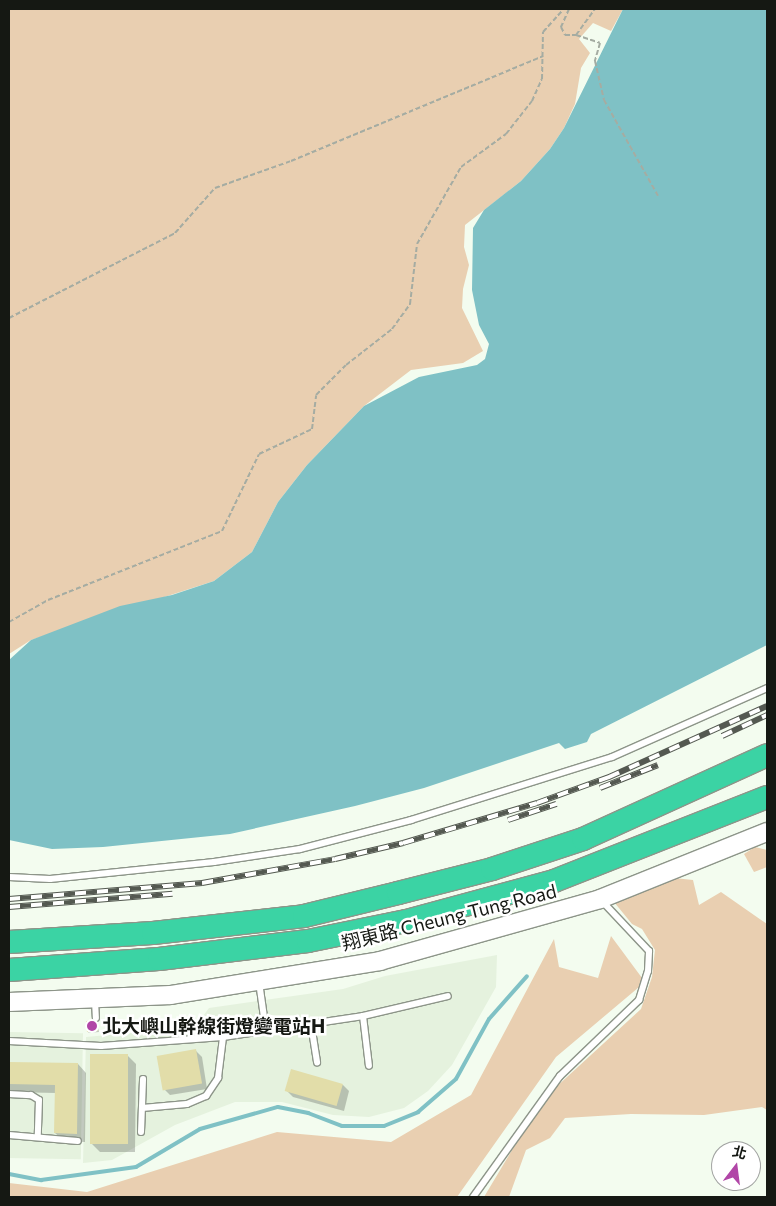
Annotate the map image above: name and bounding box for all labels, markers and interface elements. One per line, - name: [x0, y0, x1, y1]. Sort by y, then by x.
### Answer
- street label: 翔東路 Cheung Tung Road: [339, 879, 559, 955]
- place label: 北大嶼山幹線街燈變電站H: [102, 1015, 325, 1037]
- marker: 北大嶼山幹線街燈變電站H: [86, 1020, 98, 1032]
- north arrow: [711, 1141, 761, 1191]
- text: 北: [731, 1142, 749, 1162]

